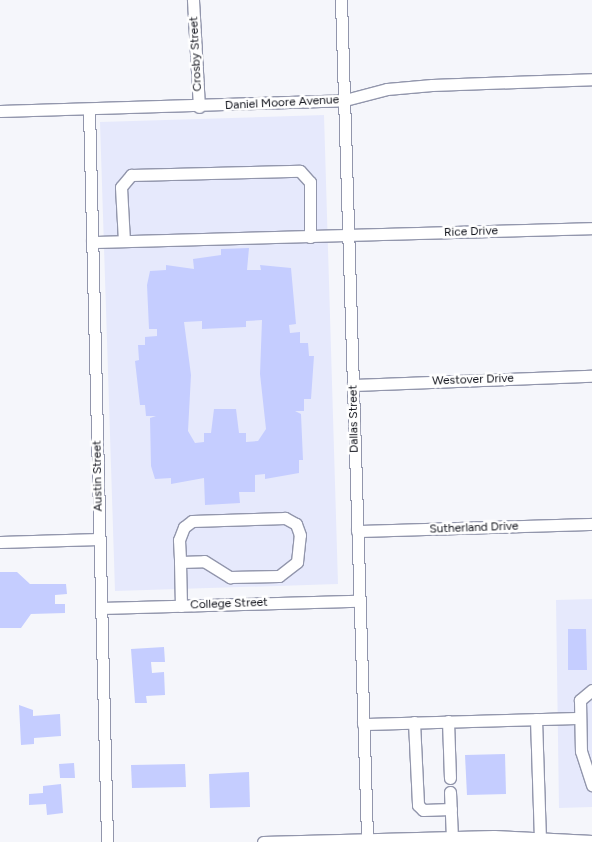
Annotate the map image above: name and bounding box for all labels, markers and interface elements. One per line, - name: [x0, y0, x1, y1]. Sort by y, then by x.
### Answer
- street label: Crosby Street: [187, 16, 205, 92]
- street label: Daniel Moore Avenue: [225, 93, 339, 113]
- street label: Rice Drive: [444, 224, 498, 240]
- street label: Westover Drive: [432, 371, 514, 389]
- street label: Dallas Street: [346, 385, 362, 453]
- street label: Austin Street: [90, 440, 106, 512]
- street label: Sutherland Drive: [429, 519, 519, 537]
- street label: College Street: [190, 595, 268, 613]

